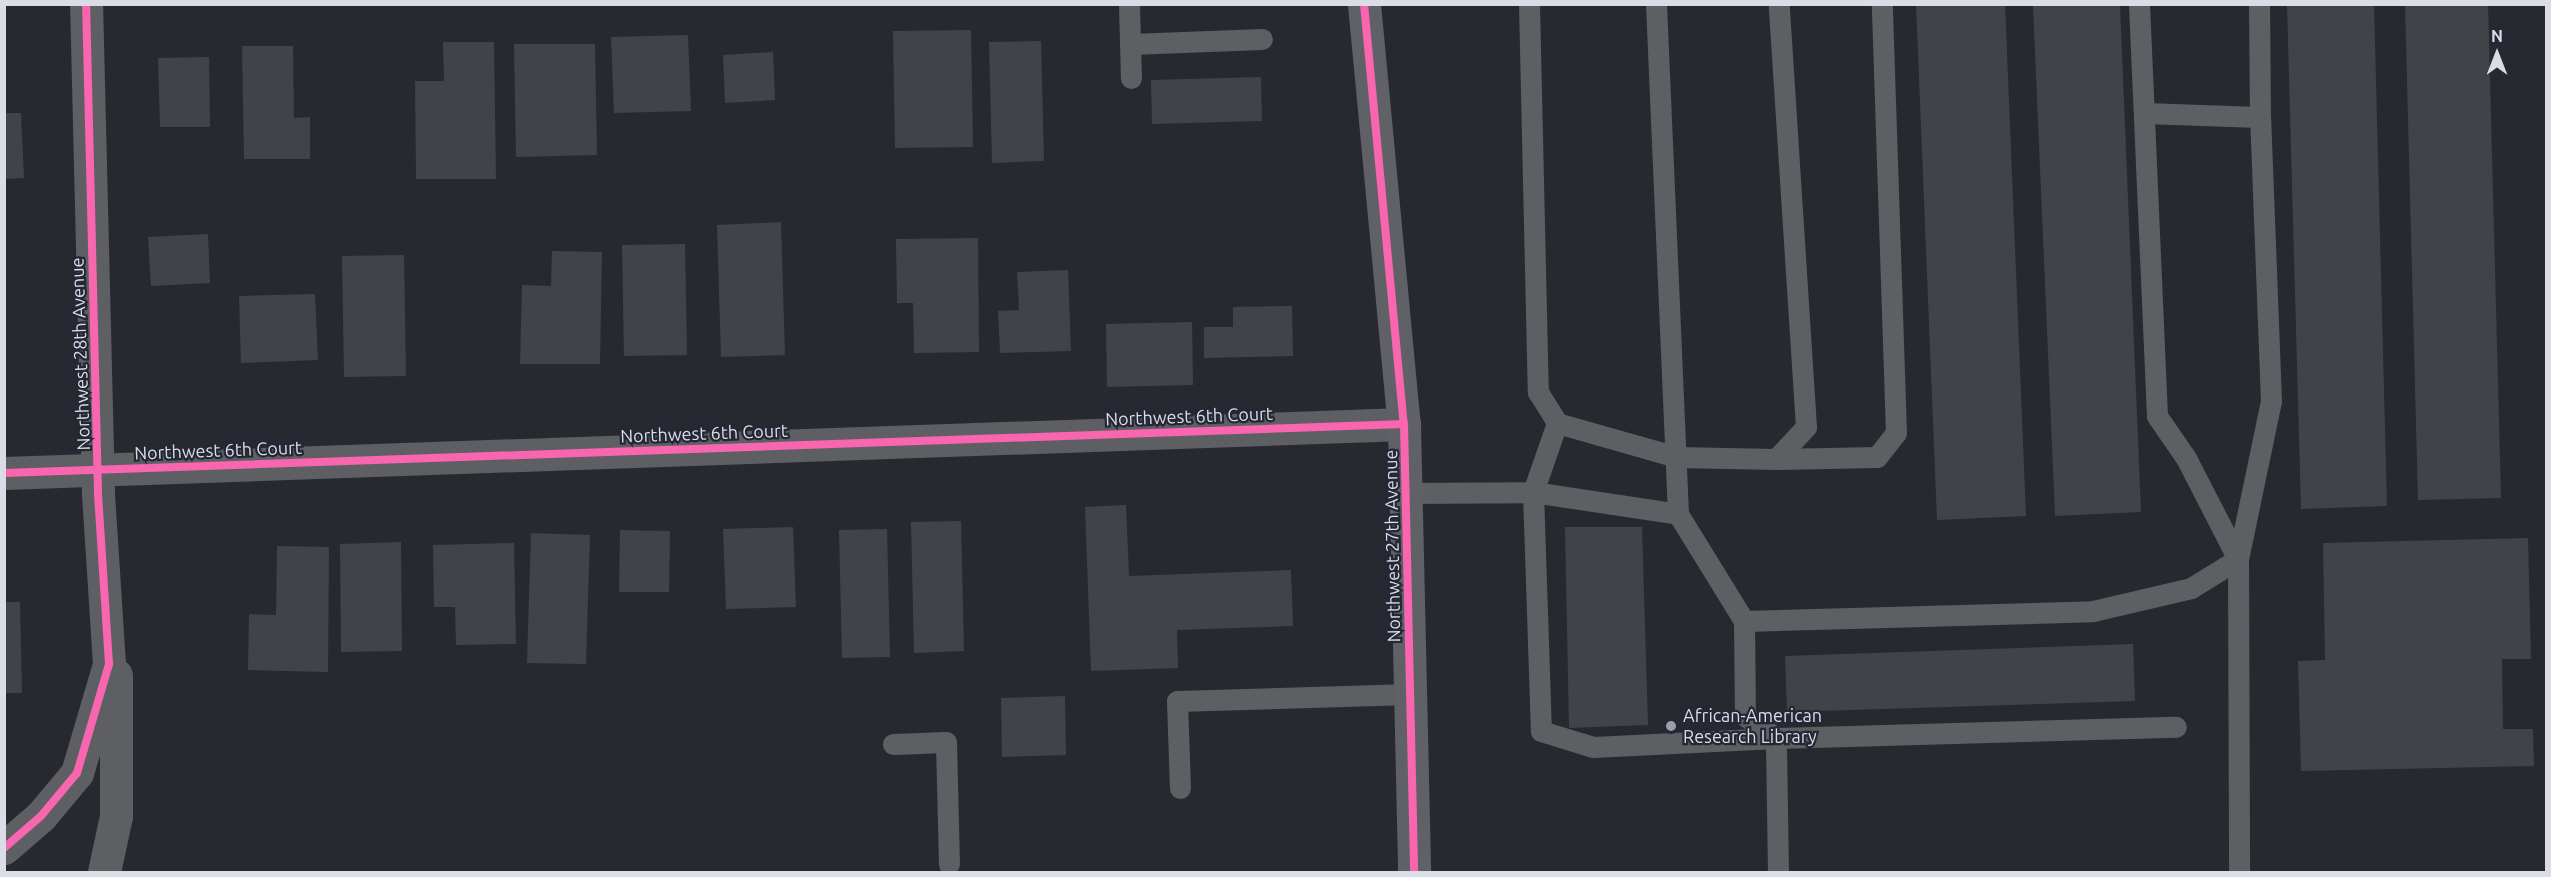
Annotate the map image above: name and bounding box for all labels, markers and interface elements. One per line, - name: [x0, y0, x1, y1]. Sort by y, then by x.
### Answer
- north arrow: [2467, 24, 2527, 84]
- text: N: [2491, 27, 2503, 45]
- street label: Northwest 28th Avenue: [66, 257, 94, 451]
- street label: Northwest 6th Court: [1105, 402, 1273, 430]
- street label: Northwest 6th Court: [620, 419, 788, 447]
- street label: Northwest 6th Court: [134, 436, 302, 464]
- street label: Northwest 27th Avenue: [1380, 449, 1404, 643]
- place label: African-American Research Library: [1683, 705, 1822, 748]
- marker: African-American Research Library: [1664, 719, 1678, 733]

